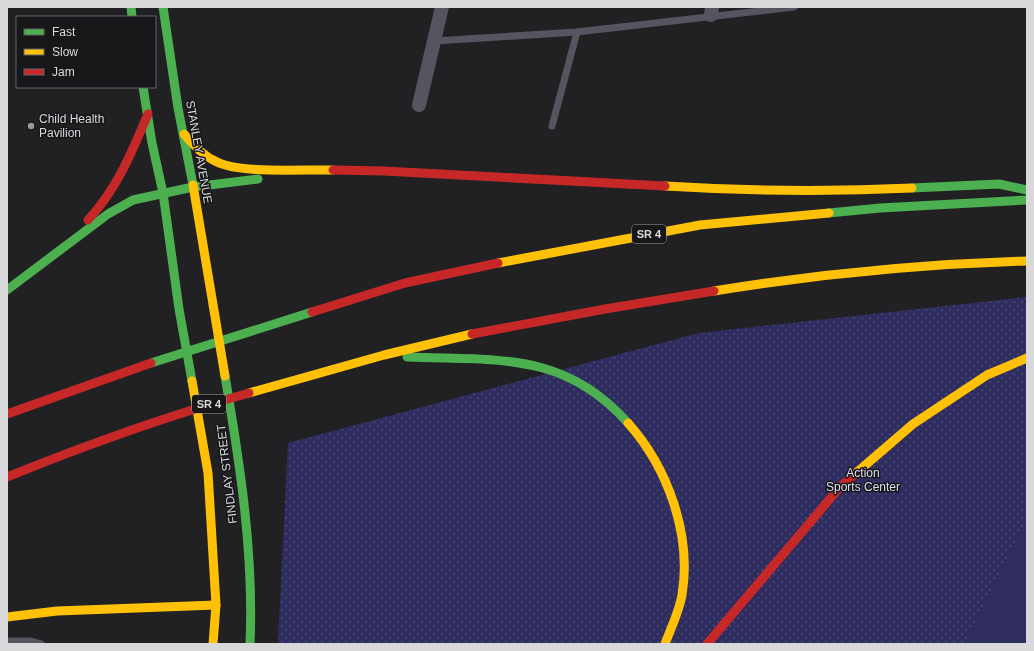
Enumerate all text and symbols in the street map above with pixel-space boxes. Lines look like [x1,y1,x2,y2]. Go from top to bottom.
legend [16,16,156,88]
text: Fast [52,25,76,39]
text: Slow [52,45,78,59]
text: Jam [52,65,75,79]
street label: STANLEY AVENUE [183,99,215,205]
place label: Child Health Pavilion [39,112,104,140]
marker: Child Health Pavilion [26,121,36,131]
road number: SR 4 [632,225,666,243]
road number: SR 4 [192,395,226,413]
street label: FINDLAY STREET [214,423,240,525]
park label: Action Sports Center [826,466,900,494]

